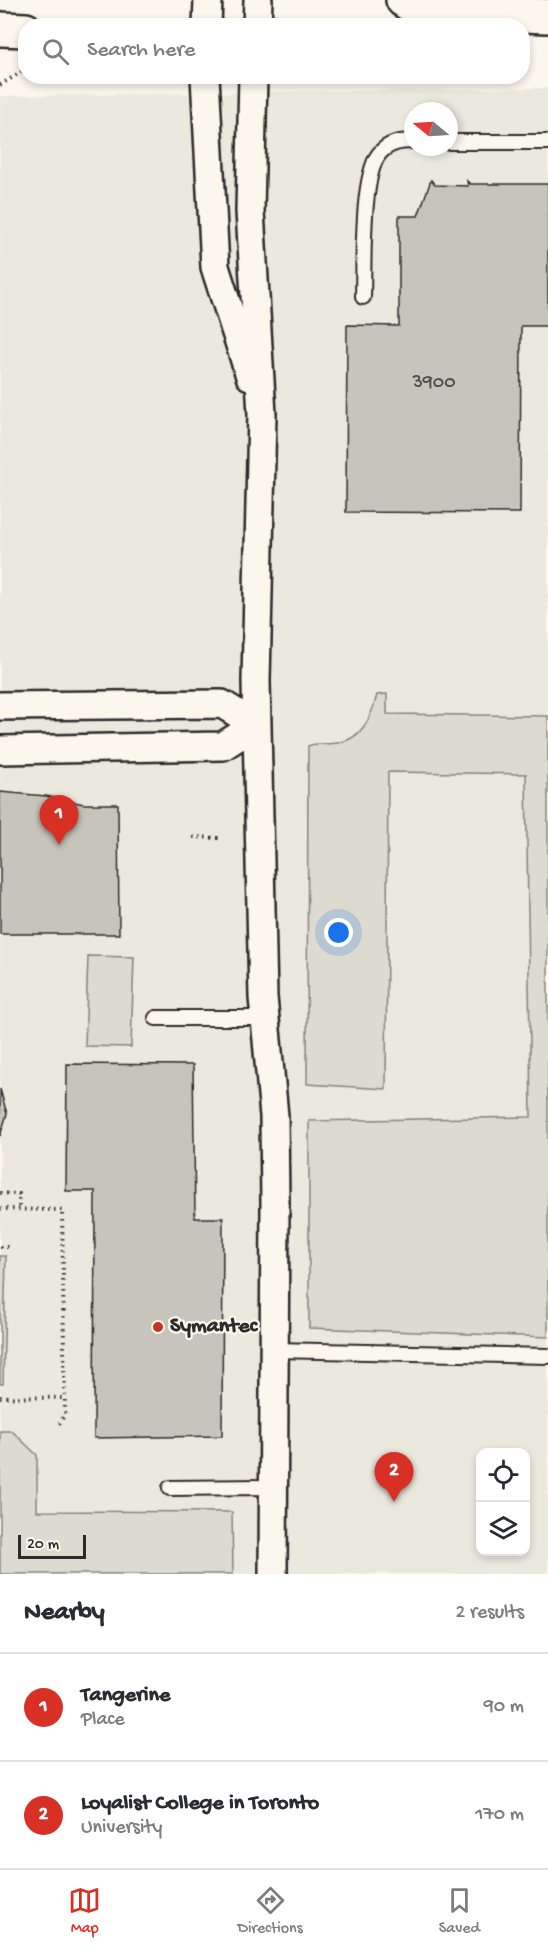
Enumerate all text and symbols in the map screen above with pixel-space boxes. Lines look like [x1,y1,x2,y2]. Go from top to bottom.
search box [18,18,530,84]
icon: search [39,35,72,68]
text: Search here [87,38,195,64]
north arrow [404,102,458,156]
house number: 3900 [411,372,456,395]
pin: 1 [40,796,78,845]
your location [324,918,353,947]
place label: Symantec [170,1314,259,1340]
marker: Symantec [151,1320,165,1334]
map controls [476,1448,530,1556]
button: locate [476,1448,530,1502]
pin: 2 [374,1452,414,1502]
button: layers [476,1502,530,1556]
scale bar [18,1532,86,1560]
text: 20 m [27,1536,59,1555]
text: Nearby [24,1598,105,1629]
text: 2 results [455,1602,524,1625]
text: Tangerine [81,1683,170,1709]
text: 1 [39,1696,48,1719]
text: 90 m [484,1696,524,1719]
text: Place [81,1709,125,1732]
text: Loyalist College in Toronto [81,1791,319,1817]
text: 2 [39,1804,48,1827]
text: 170 m [475,1804,524,1827]
text: University [81,1817,162,1840]
tab: Map [68,1884,101,1939]
tab: Directions [237,1884,303,1939]
tab: Saved [439,1884,480,1939]

